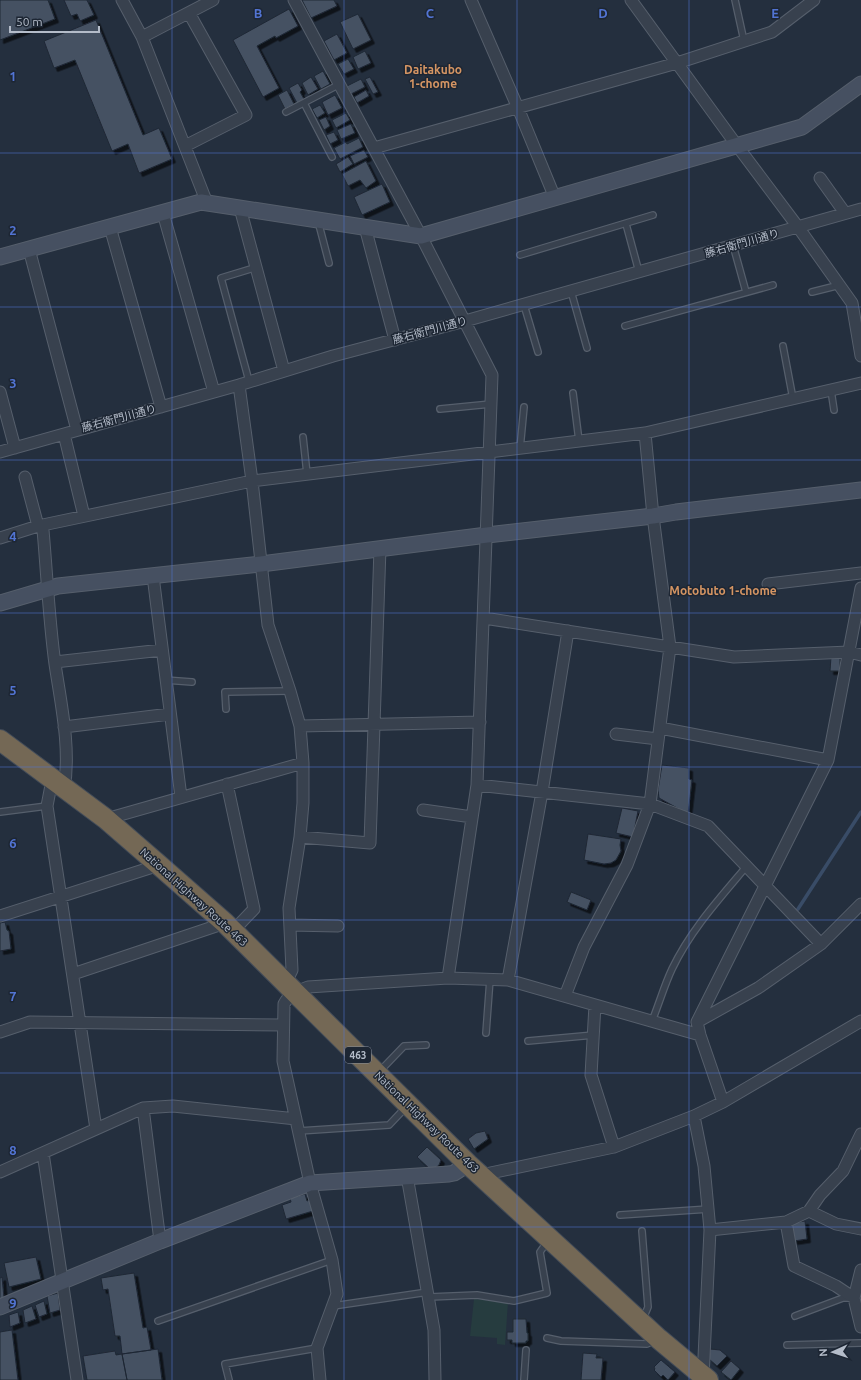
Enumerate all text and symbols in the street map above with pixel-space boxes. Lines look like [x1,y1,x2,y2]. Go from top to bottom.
text: B [254,6,263,20]
text: C [426,6,435,20]
text: D [598,6,608,20]
text: E [771,6,779,20]
scale bar [10,8,99,34]
text: 50 m [16,15,43,28]
district label: Daitakubo 1-chome [404,63,462,90]
text: 1 [9,69,17,83]
text: 2 [9,223,17,237]
street label: 藤右衛門川通り [703,227,781,259]
street label: 藤右衛門川通り [391,314,469,346]
text: 3 [9,376,17,390]
street label: 藤右衛門川通り [80,402,158,434]
text: 4 [9,529,17,543]
district label: Motobuto 1-chome [669,584,777,597]
text: 5 [9,683,17,697]
text: 6 [9,836,17,850]
street label: National Highway Route 463 [138,846,250,948]
text: 7 [9,989,17,1003]
road number: 463 [345,1047,371,1063]
street label: National Highway Route 463 [372,1069,482,1175]
text: 8 [9,1143,17,1157]
text: 9 [9,1296,17,1310]
north arrow [813,1332,853,1372]
text: N [817,1348,829,1357]

